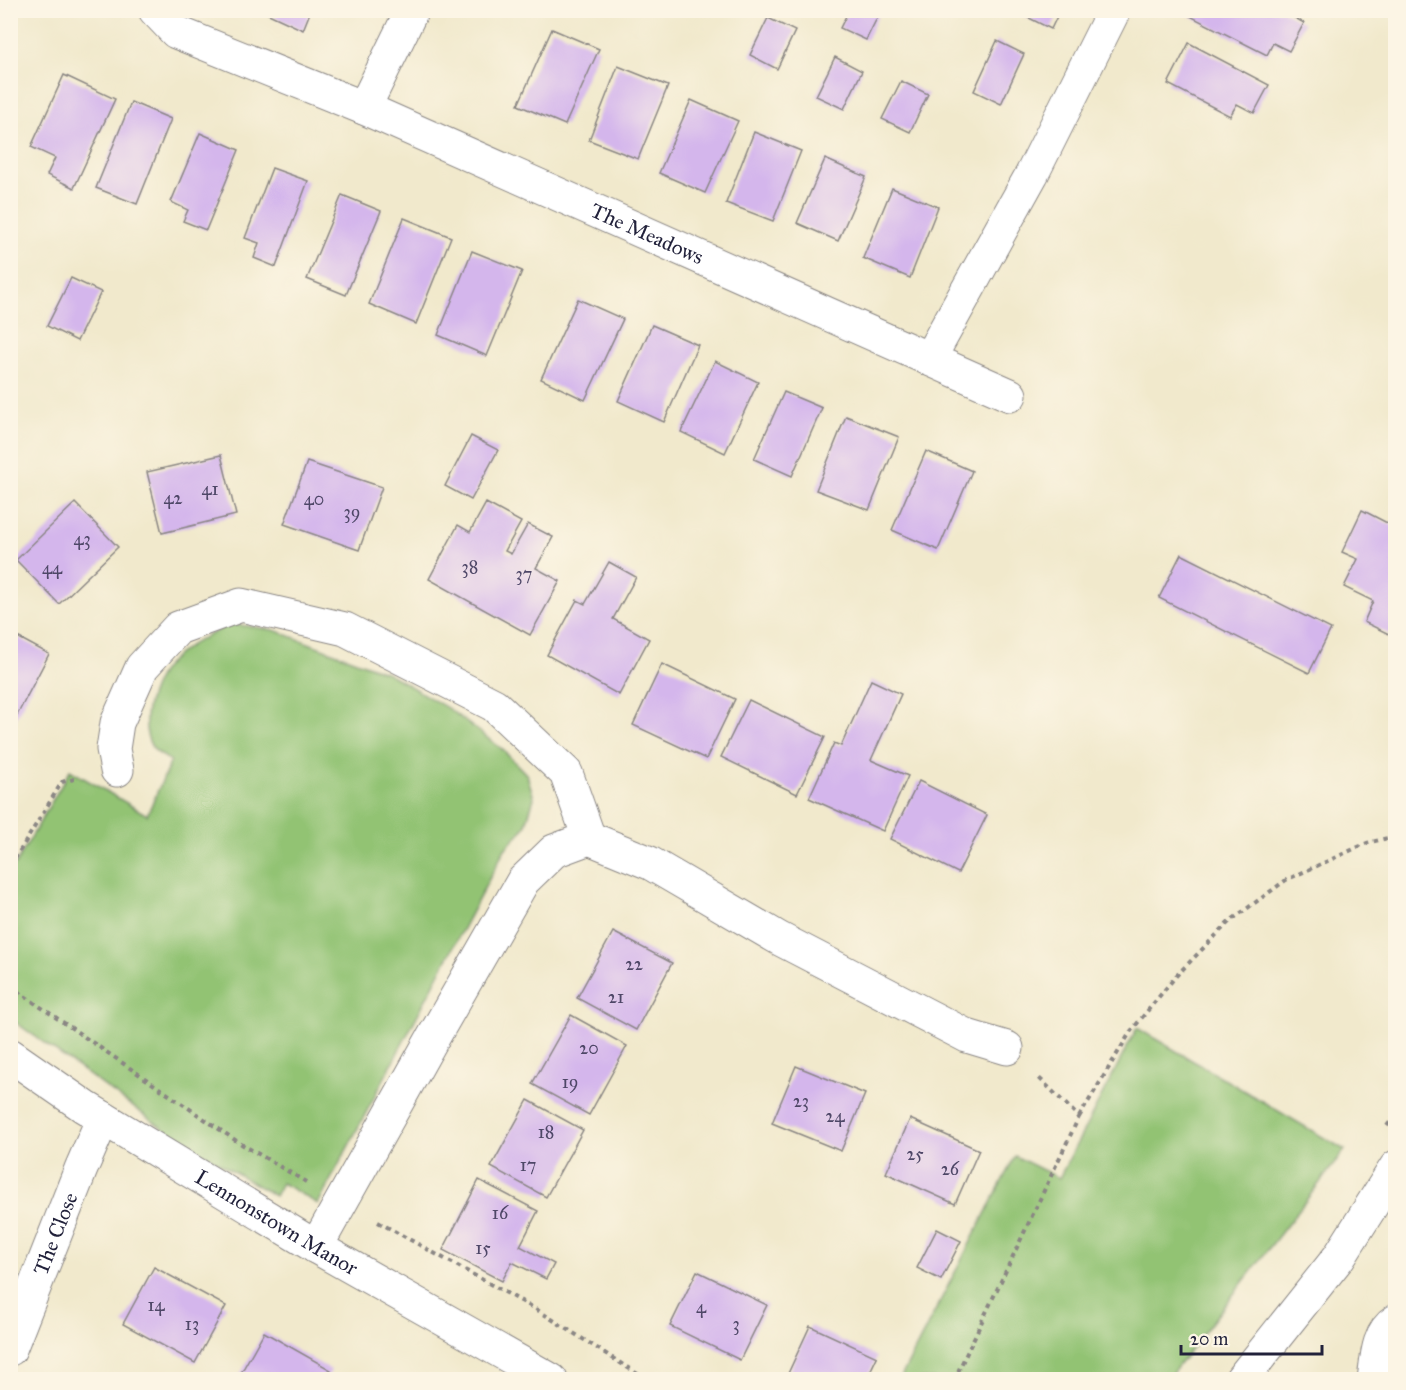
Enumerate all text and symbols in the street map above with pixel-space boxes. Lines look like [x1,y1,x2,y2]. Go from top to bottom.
street label: The Meadows [587,197,708,270]
house number: 41 [201,478,219,500]
house number: 42 [164,487,183,509]
house number: 40 [304,488,324,510]
house number: 39 [344,501,360,523]
house number: 43 [73,528,91,550]
house number: 38 [462,556,478,578]
house number: 44 [42,557,63,579]
house number: 37 [516,563,532,585]
house number: 22 [625,953,643,975]
house number: 21 [608,986,624,1008]
house number: 20 [579,1037,599,1059]
house number: 19 [562,1071,578,1093]
house number: 23 [793,1090,809,1112]
house number: 24 [826,1105,845,1127]
house number: 18 [538,1121,554,1143]
house number: 25 [906,1143,924,1165]
house number: 17 [520,1154,536,1176]
house number: 26 [941,1158,960,1180]
street label: Lennonstown Manor [190,1164,363,1281]
street label: The Close [28,1188,84,1279]
house number: 16 [492,1202,509,1224]
house number: 15 [475,1237,491,1259]
house number: 14 [147,1294,166,1316]
house number: 4 [696,1296,707,1318]
house number: 13 [185,1313,199,1335]
house number: 3 [732,1313,740,1335]
scale bar [1181,1318,1322,1356]
text: 20 m [1190,1328,1228,1350]

